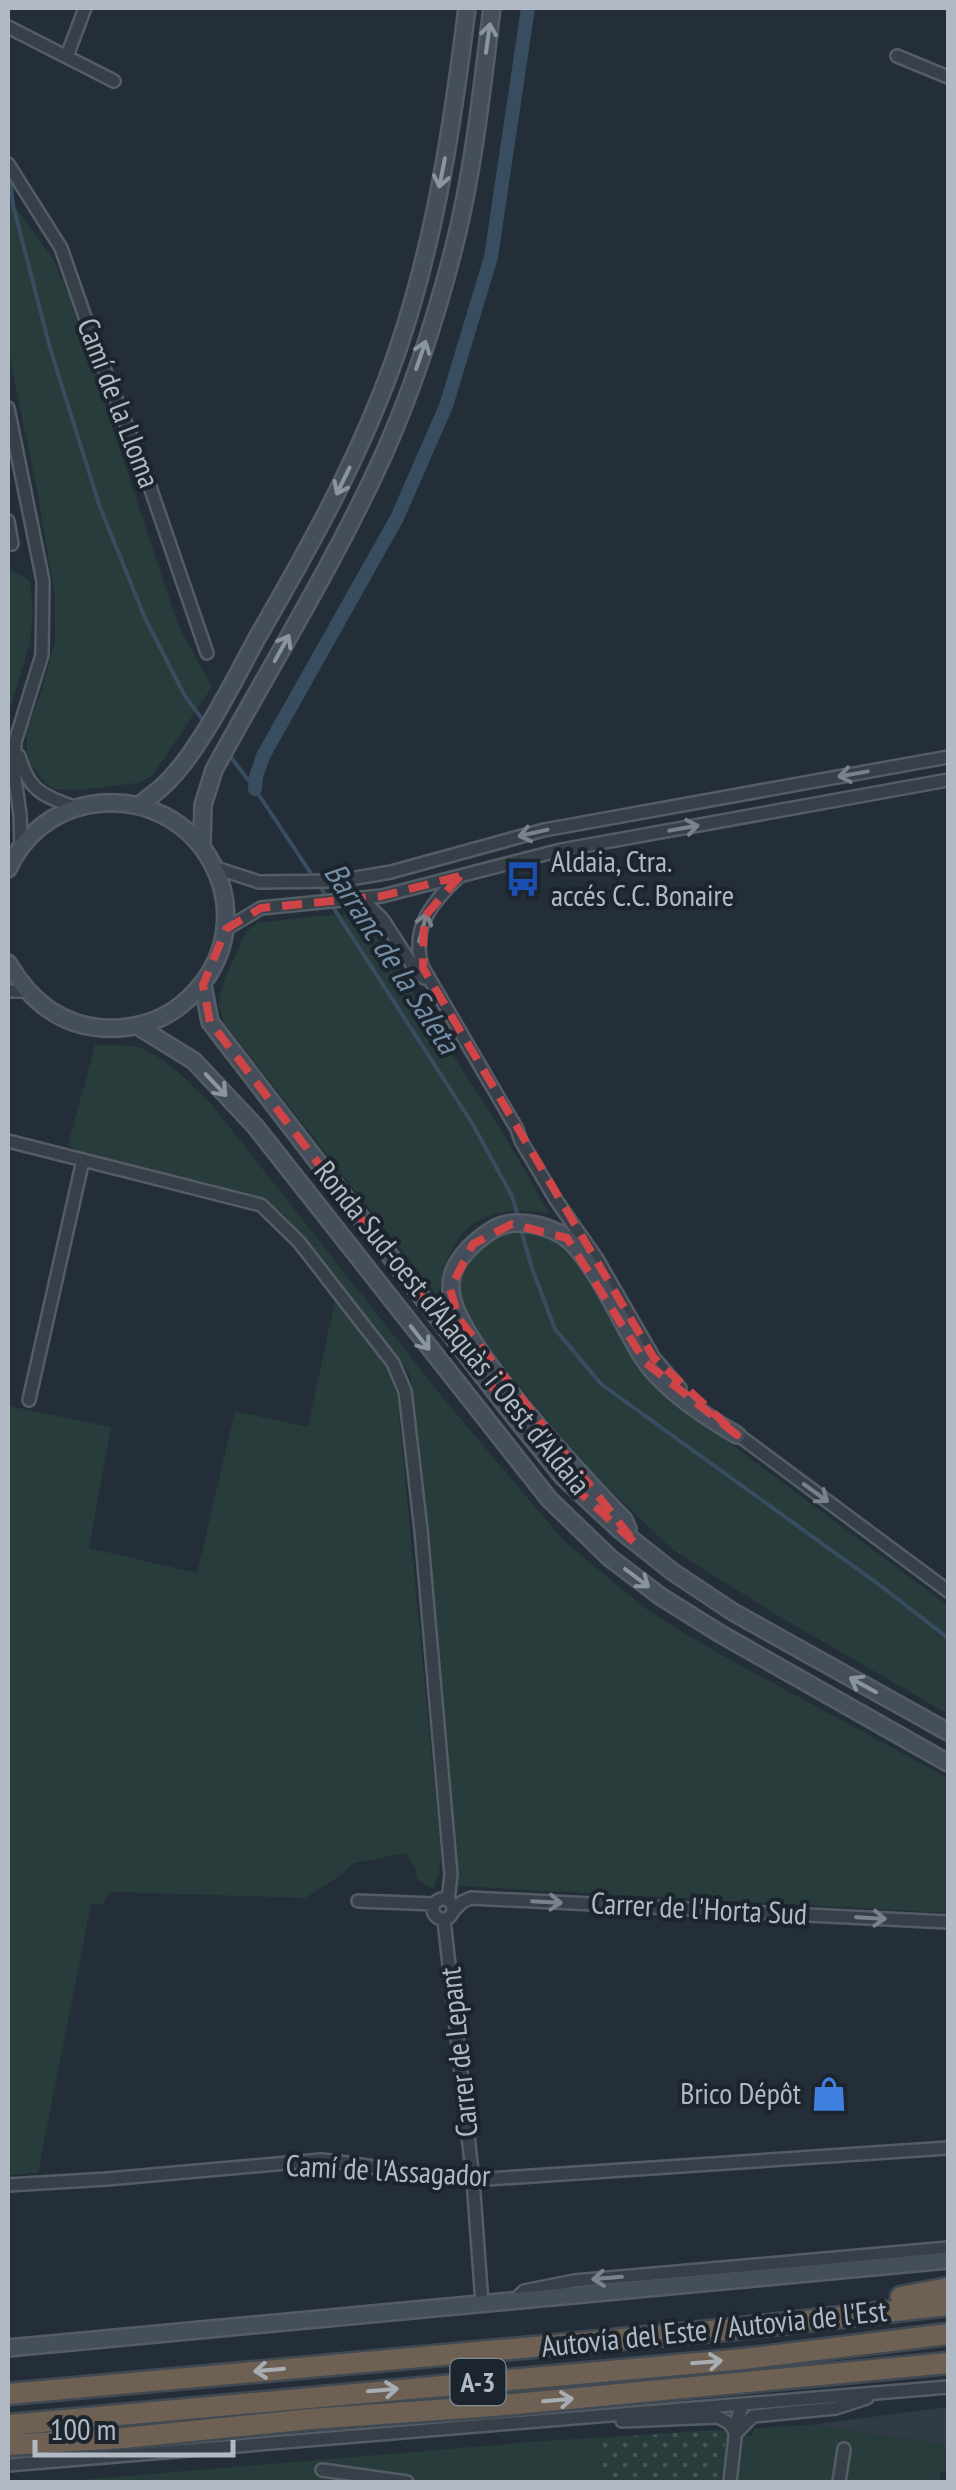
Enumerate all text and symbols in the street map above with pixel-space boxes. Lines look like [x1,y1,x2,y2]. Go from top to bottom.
one-way arrow [479,22,497,55]
one-way arrow [432,156,451,188]
street label: Camí de la Lloma [69,312,170,493]
one-way arrow [414,340,432,372]
one-way arrow [332,466,351,496]
one-way arrow [272,634,292,663]
one-way arrow [837,765,869,784]
one-way arrow [667,818,700,837]
one-way arrow [518,825,550,843]
place label: Aldaia, Ctra. accés C.C. Bonaire [551,841,734,914]
water label: Barranc de la Saleta [315,854,471,1063]
bus stop icon: Aldaia, Ctra. accés C.C. Bonaire [504,860,542,898]
one-way arrow [415,912,434,944]
one-way arrow [204,1072,227,1097]
street label: Ronda Sud-oest d'Alaquàs i Oest d'Aldaia [306,1152,600,1502]
one-way arrow [409,1324,431,1350]
one-way arrow [802,1482,829,1503]
one-way arrow [623,1568,650,1589]
one-way arrow [849,1674,879,1694]
street label: Carrer de l'Horta Sud [590,1882,808,1933]
one-way arrow [530,1893,562,1912]
one-way arrow [855,1909,887,1928]
street label: Carrer de Lepant [429,1965,486,2139]
place label: Brico Dépôt [680,2073,802,2112]
shop icon: Brico Dépôt [810,2075,848,2113]
street label: Camí de l'Assagador [285,2145,492,2194]
one-way arrow [592,2269,624,2288]
street label: Autovía del Este / Autovia de l'Est [539,2290,889,2365]
one-way arrow [691,2353,723,2372]
road number: A-3 [450,2359,506,2405]
one-way arrow [253,2361,286,2380]
one-way arrow [367,2381,399,2400]
one-way arrow [542,2390,574,2409]
scale bar [35,2395,232,2457]
text: 100 m [50,2409,116,2448]

